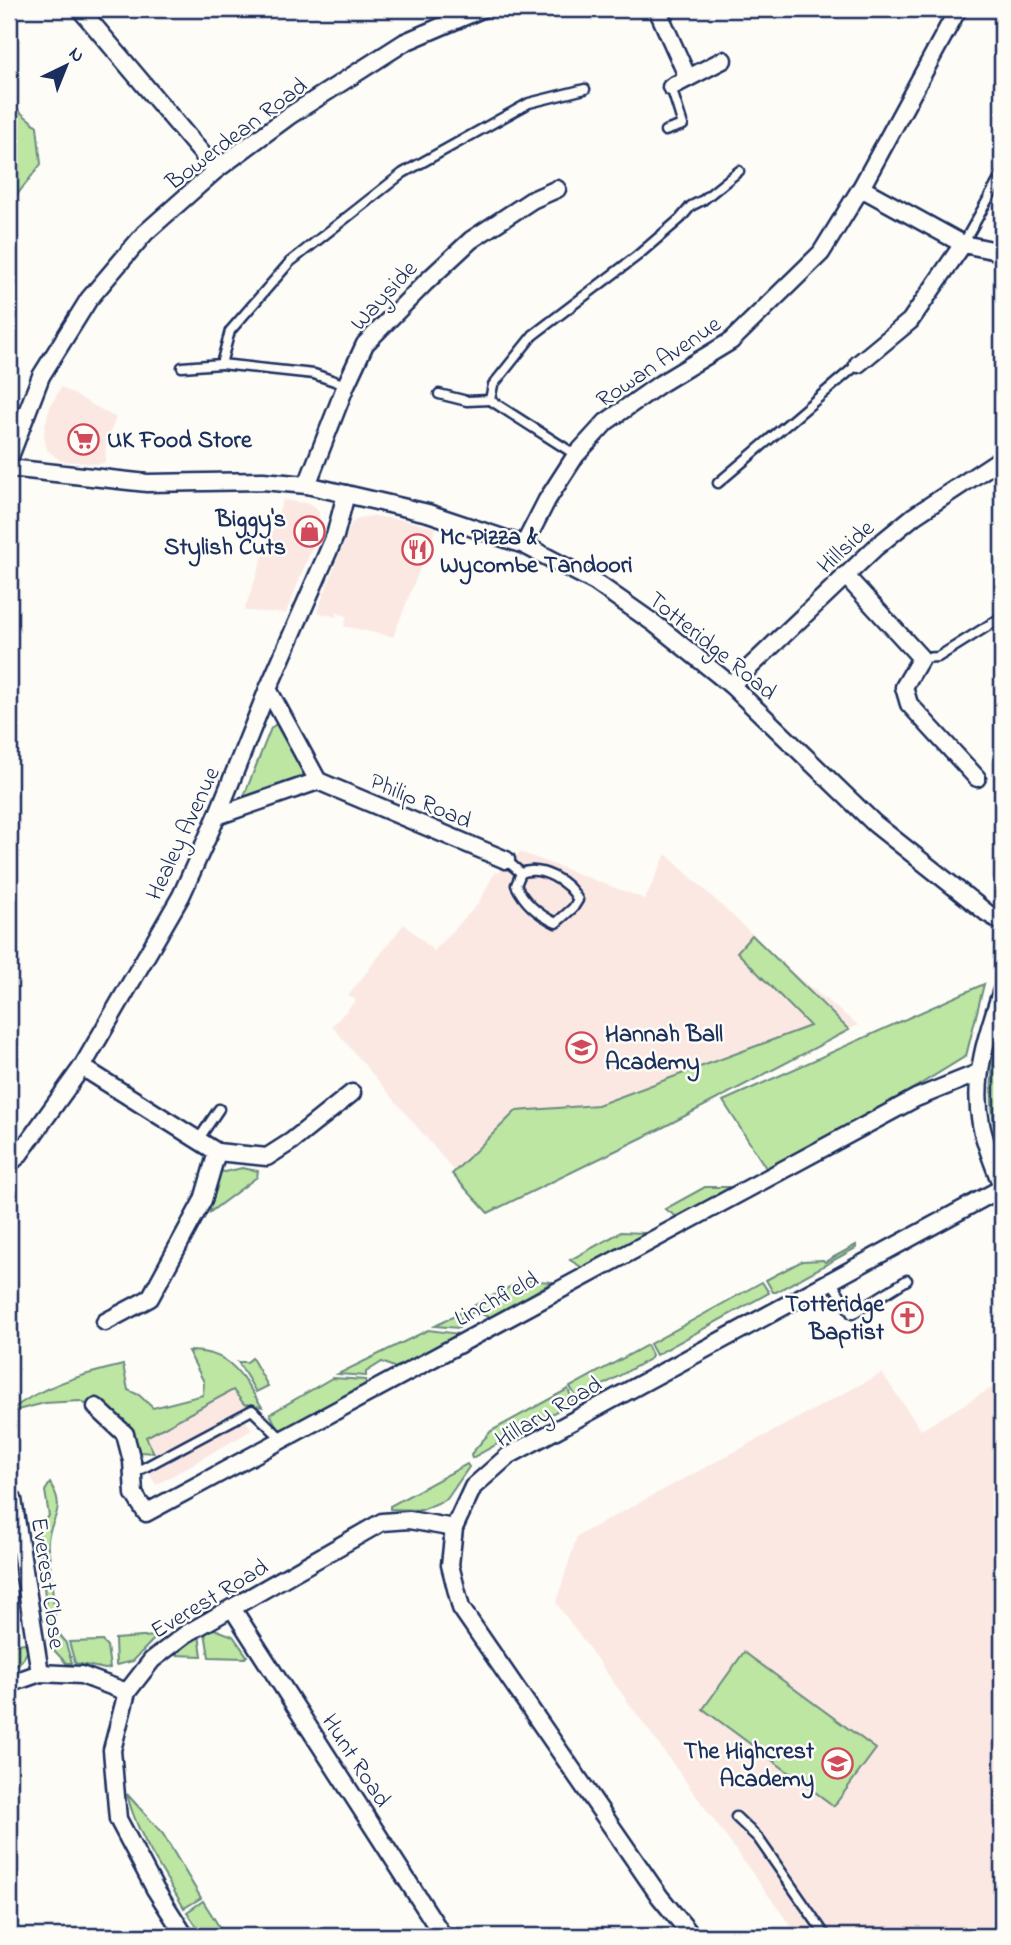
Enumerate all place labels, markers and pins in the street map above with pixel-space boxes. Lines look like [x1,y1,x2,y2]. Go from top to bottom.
supermarket icon: UK Food Store [67,422,101,456]
place label: UK Food Store [107,424,253,459]
place label: Biggy's Stylish Cuts [164,503,286,567]
shop icon: Biggy's Stylish Cuts [292,515,326,549]
place label: Mc Pizza & Wycombe Tandoori [440,521,633,585]
restaurant icon: Mc Pizza & Wycombe Tandoori [400,533,434,567]
place label: Hannah Ball Academy [605,1018,723,1082]
school or university icon: Hannah Ball Academy [565,1030,599,1064]
place label: Totteridge Baptist [785,1288,885,1351]
church icon: Totteridge Baptist [890,1300,924,1334]
place label: The Highcrest Academy [683,1735,815,1799]
school or university icon: The Highcrest Academy [820,1747,854,1781]

